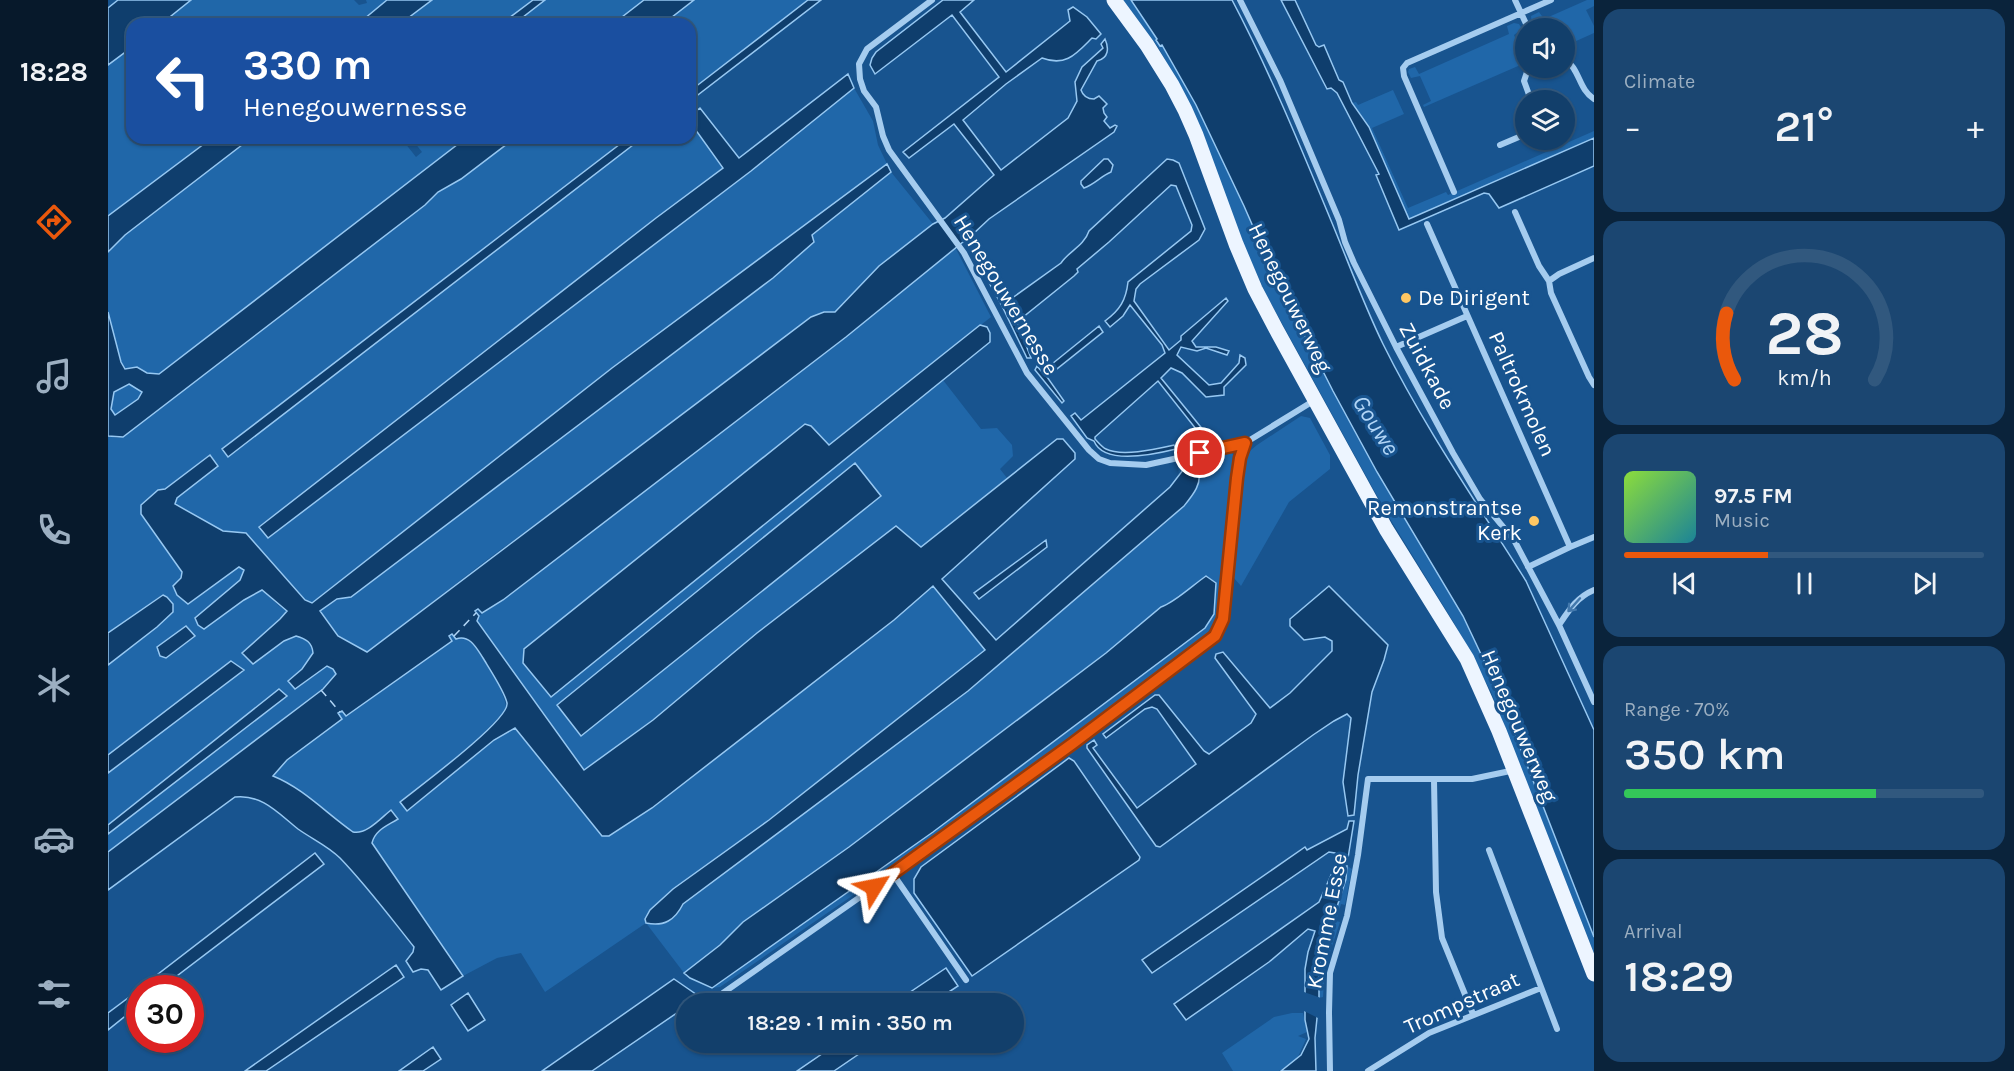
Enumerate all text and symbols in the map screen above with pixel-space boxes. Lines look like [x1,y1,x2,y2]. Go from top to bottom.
map controls [1515,18,1575,150]
button: sound [1515,18,1575,78]
text: 330 m [243,40,372,90]
icon: left [144,42,222,120]
text: 18:28 [20,56,88,88]
text: Climate [1624,70,1695,93]
button: layers [1515,90,1575,150]
text: Henegouwernesse [243,91,467,123]
text: 21° [1774,100,1834,152]
text: − [1624,108,1641,146]
text: + [1967,108,1984,146]
icon: directions [33,201,75,243]
street label: Henegouwernesse [948,210,1064,380]
street label: Henegouwerweg [1243,219,1338,378]
place label: De Dirigent [1418,285,1530,311]
marker: De Dirigent [1399,291,1413,305]
text: 28 [1765,297,1843,370]
street label: Zuidkade [1393,318,1461,414]
street label: Paltrokmolen [1483,327,1561,461]
icon: music [33,355,75,397]
text: km/h [1777,366,1831,391]
water label: Gouwe [1347,390,1405,460]
pin [1174,427,1225,478]
icon: arrive [1183,436,1216,469]
text: 97.5 FM [1714,483,1793,509]
place label: Remonstrantse Kerk [1367,495,1522,546]
icon: phone [33,509,75,551]
text: Music [1714,509,1770,532]
marker: Remonstrantse Kerk [1527,514,1541,528]
icon: previous [1668,567,1701,600]
icon: pause [1788,567,1821,600]
icon: next [1908,567,1941,600]
one-way arrow [1567,597,1581,612]
street label: Henegouwerweg [1475,646,1563,807]
icon: climate [33,664,75,706]
text: Range · 70% [1624,698,1730,721]
text: 350 km [1624,728,1786,780]
icon: car [33,818,75,860]
street label: Kromme Esse [1301,851,1353,991]
position arrow [842,855,906,919]
text: Arrival [1624,920,1683,943]
text: 18:29 [1624,950,1734,1002]
street label: Trompstraat [1400,966,1524,1040]
icon: filters [33,973,75,1015]
speed limit sign: 30 [126,975,204,1053]
text: 18:29 · 1 min · 350 m [747,1010,953,1036]

